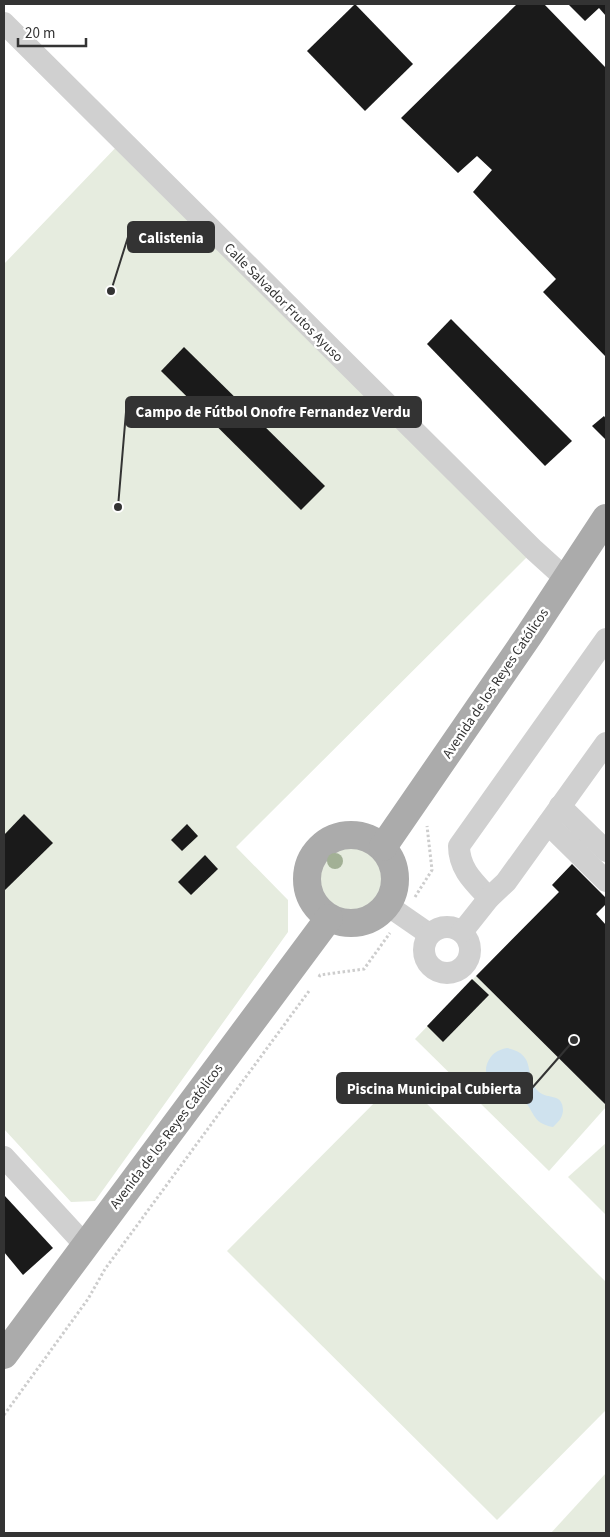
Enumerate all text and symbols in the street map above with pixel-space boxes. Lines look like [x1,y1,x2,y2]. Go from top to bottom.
scale bar [18,15,85,47]
text: 20 m [25,23,55,44]
callout: Calistenia [128,222,214,252]
text: Calistenia [138,228,204,249]
street label: Calle Salvador Frutos Ayuso [219,239,347,367]
callout: Campo de Fútbol Onofre Fernandez Verdu [126,397,421,427]
text: Campo de Fútbol Onofre Fernandez Verdu [136,402,410,423]
street label: Avenida de los Reyes Católicos [438,604,554,763]
street label: Avenida de los Reyes Católicos [105,1060,228,1213]
callout: Piscina Municipal Cubierta [337,1073,532,1103]
text: Piscina Municipal Cubierta [347,1079,521,1100]

